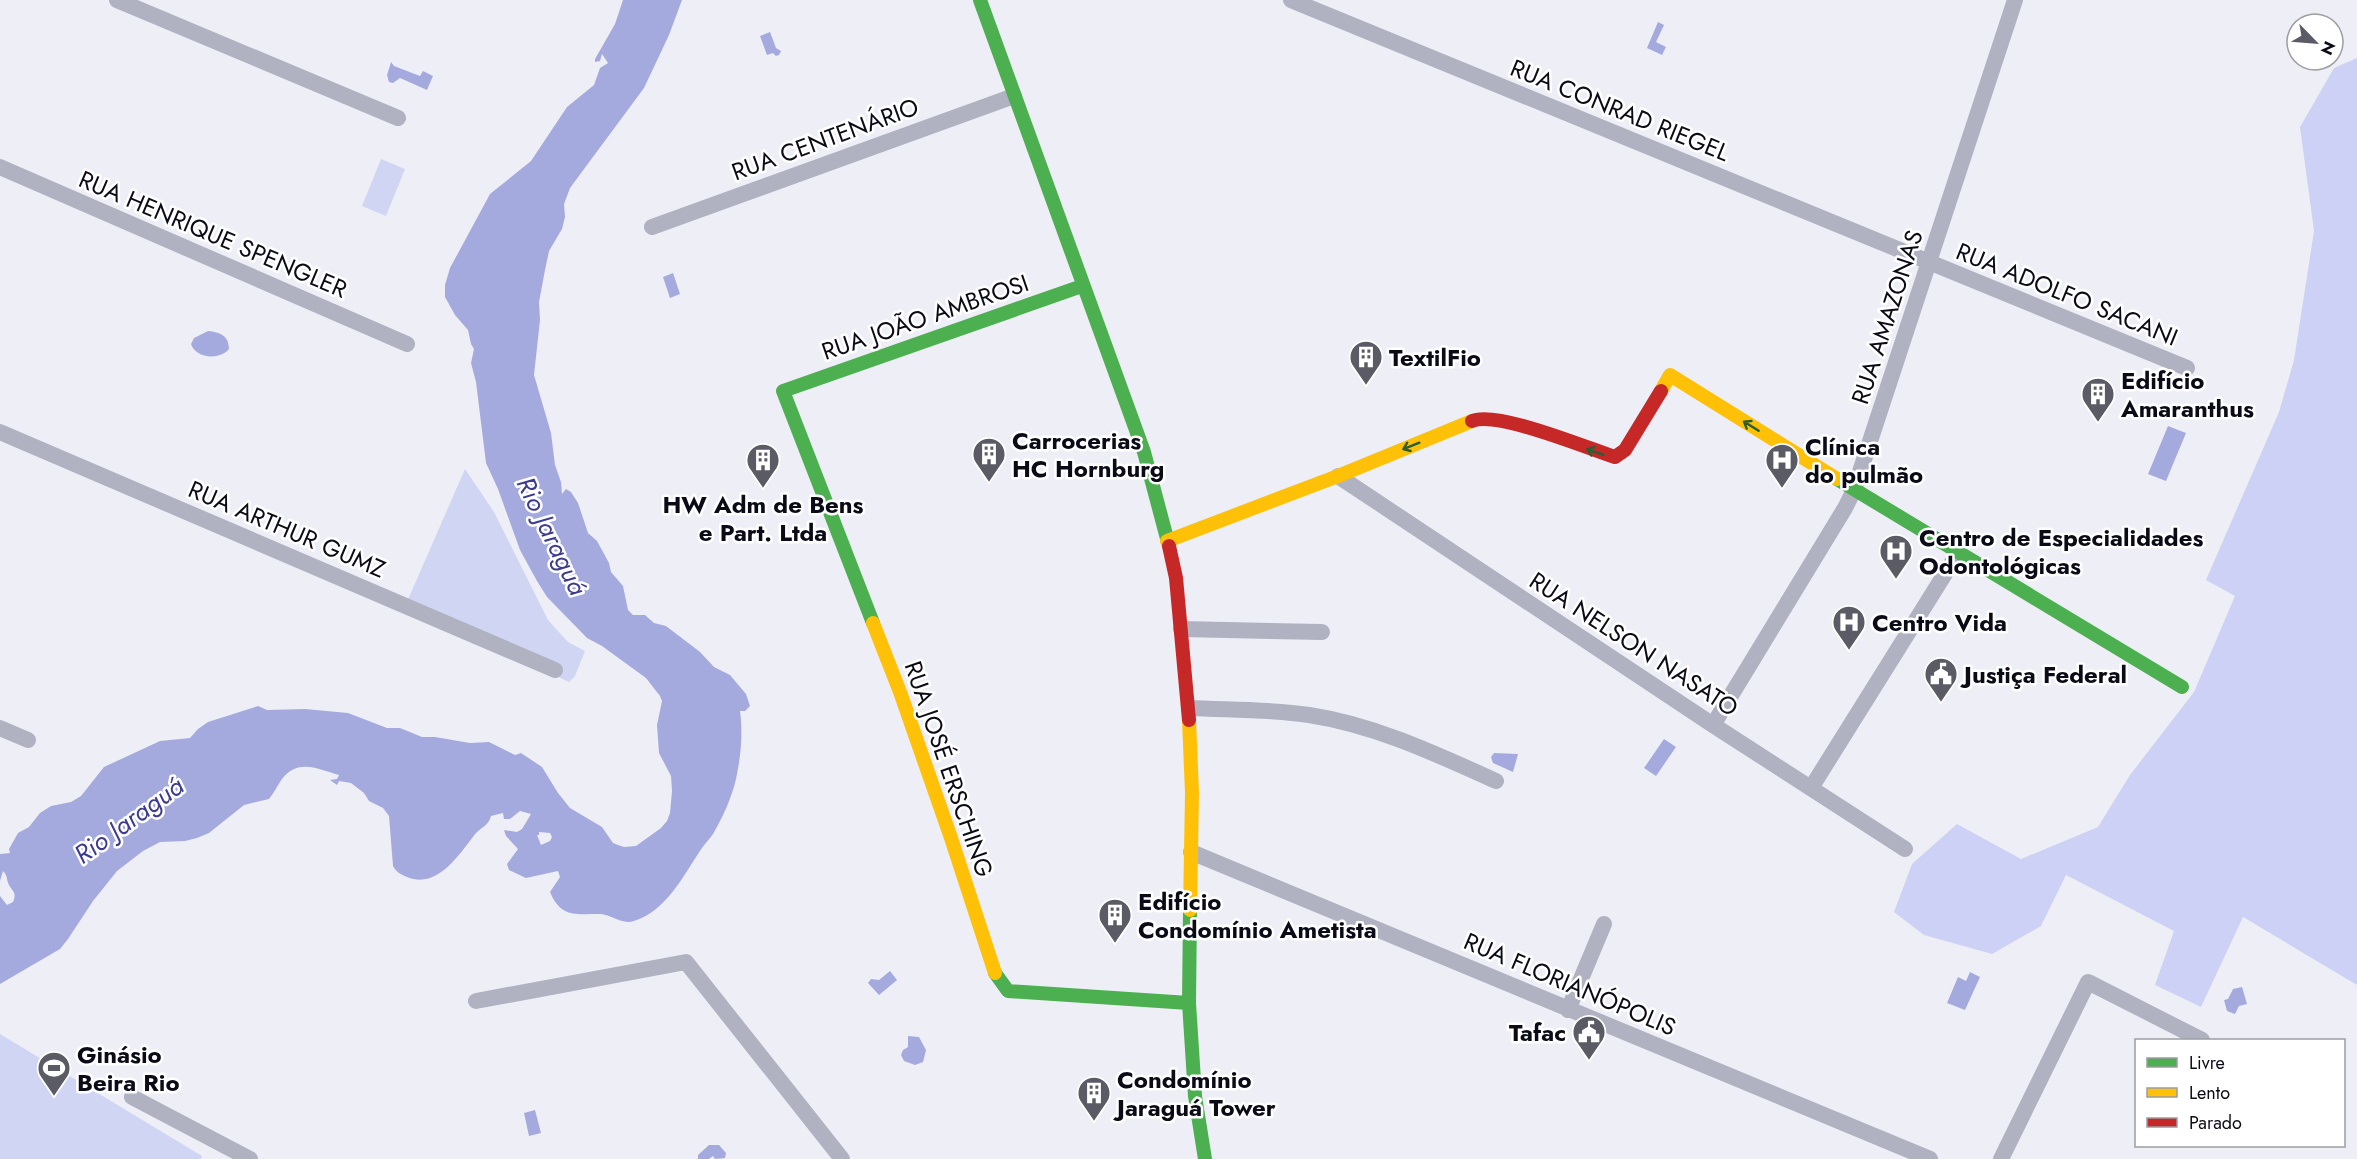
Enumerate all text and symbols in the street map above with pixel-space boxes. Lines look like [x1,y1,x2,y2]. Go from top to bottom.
north arrow [2285,12,2345,72]
text: N [2315,38,2341,59]
street label: RUA CONRAD RIEGEL [1505,50,1735,170]
street label: RUA CENTENÁRIO [727,89,923,189]
street label: RUA HENRIQUE SPENGLER [73,162,353,307]
street label: RUA AMAZONAS [1842,225,1932,409]
street label: RUA ADOLFO SACANI [1951,234,2183,354]
street label: RUA JOÃO AMBROSI [817,265,1033,369]
building icon: TextilFio [1348,339,1384,386]
place label: TextilFio [1389,340,1481,375]
place label: Edifício Amaranthus [2120,363,2254,426]
building icon: Edifício Amaranthus [2080,376,2116,423]
one-way arrow [1743,419,1760,431]
place label: Carrocerias HC Hornburg [1012,423,1164,486]
place label: Clínica do pulmão [1805,429,1923,492]
building icon: Carrocerias HC Hornburg [971,436,1007,483]
one-way arrow [1402,441,1421,452]
building icon: HW Adm de Bens e Part. Ltda [745,442,781,489]
hospital icon: Clínica do pulmão [1764,442,1800,489]
one-way arrow [1587,445,1605,456]
water label: Rio Jaraguá [507,470,597,602]
street label: RUA ARTHUR GUMZ [183,472,391,586]
place label: HW Adm de Bens e Part. Ltda [662,487,864,550]
place label: Centro de Especialidades Odontológicas [1919,520,2203,583]
hospital icon: Centro de Especialidades Odontológicas [1878,533,1914,580]
street label: RUA NELSON NASATO [1523,563,1745,725]
hospital icon: Centro Vida [1831,604,1867,651]
place label: Centro Vida [1872,605,2007,640]
street label: RUA JOSÉ ERSCHING [896,656,1002,882]
public building icon: Justiça Federal [1923,656,1959,703]
place label: Justiça Federal [1960,657,2127,692]
water label: Rio Jaraguá [66,767,192,873]
place label: Edifício Condomínio Ametista [1138,884,1377,947]
building icon: Edifício Condomínio Ametista [1097,897,1133,944]
street label: RUA FLORIANÓPOLIS [1459,924,1681,1044]
public building icon: Tafac [1571,1014,1607,1061]
place label: Tafac [1509,1015,1566,1050]
place label: Ginásio Beira Rio [77,1037,180,1100]
legend [2135,1039,2345,1147]
sports icon: Ginásio Beira Rio [36,1050,72,1097]
text: Livre [2189,1050,2225,1076]
place label: Condomínio Jaraguá Tower [1113,1062,1276,1125]
building icon: Condomínio Jaraguá Tower [1076,1075,1112,1122]
text: Lento [2189,1080,2230,1106]
text: Parado [2189,1110,2242,1136]

